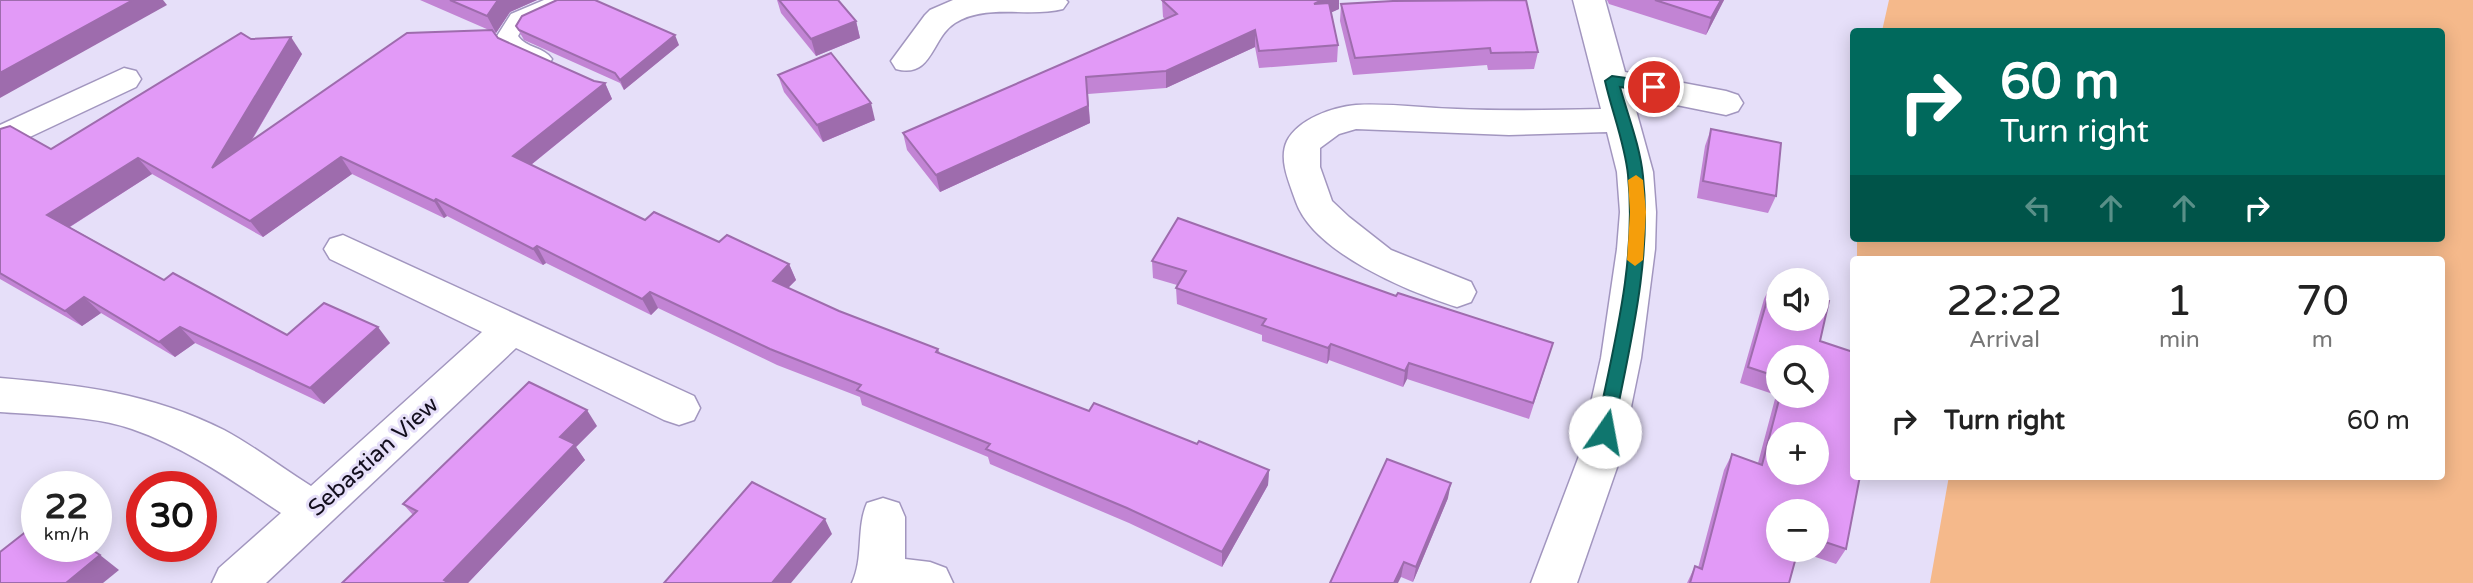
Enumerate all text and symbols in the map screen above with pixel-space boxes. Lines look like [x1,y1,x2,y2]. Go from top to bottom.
text: 60 m [2000,53,2119,112]
icon: right [1885,56,1976,147]
pin [1624,57,1684,117]
icon: arrive [1635,68,1673,106]
text: Turn right [2000,113,2149,151]
icon: left [2019,189,2057,227]
icon: ahead [2092,189,2130,227]
icon: ahead [2165,189,2203,227]
icon: right [2238,189,2276,227]
map controls [1766,268,1829,562]
button: sound [1766,268,1829,331]
text: 22:22 [1946,276,2063,327]
text: 1 [2166,276,2193,327]
text: 70 [2296,276,2349,327]
text: Arrival [1969,326,2040,354]
text: min [2159,326,2200,354]
text: m [2312,326,2333,354]
button: search [1766,345,1829,408]
street label: Sebastian View [303,391,445,523]
position arrow [1568,395,1642,469]
icon: right [1885,402,1923,440]
text: Turn right [1944,405,2065,436]
text: 60 m [2347,405,2410,436]
button: + [1766,422,1829,485]
speed limit sign: 30 [126,471,217,562]
text: 22 [45,486,88,528]
button: − [1766,499,1829,562]
text: km/h [44,523,89,545]

